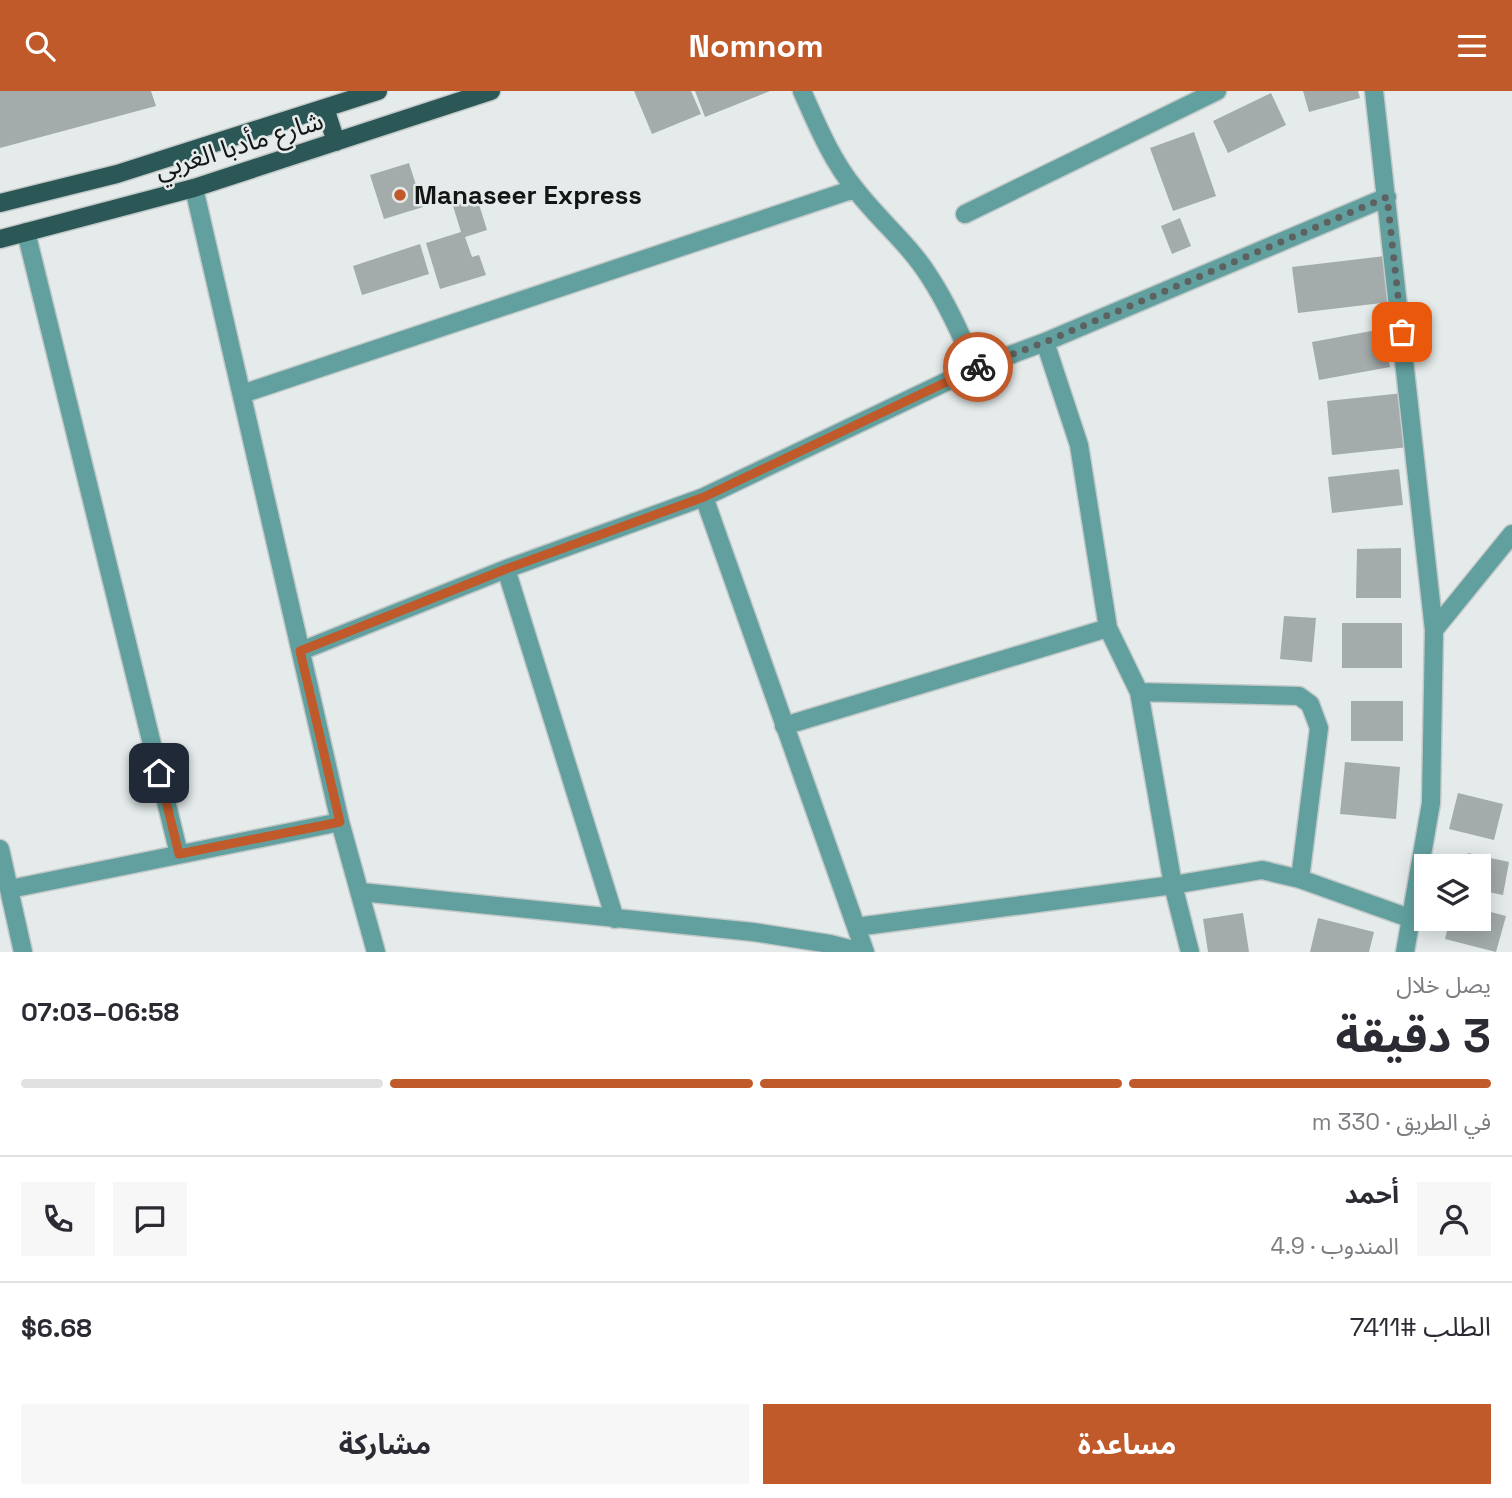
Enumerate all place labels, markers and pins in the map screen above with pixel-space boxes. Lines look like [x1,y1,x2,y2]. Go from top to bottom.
place label: Manaseer Express [414,178,642,212]
marker: Manaseer Express [392,187,408,203]
pin [1372,302,1432,362]
pin [129,743,189,803]

